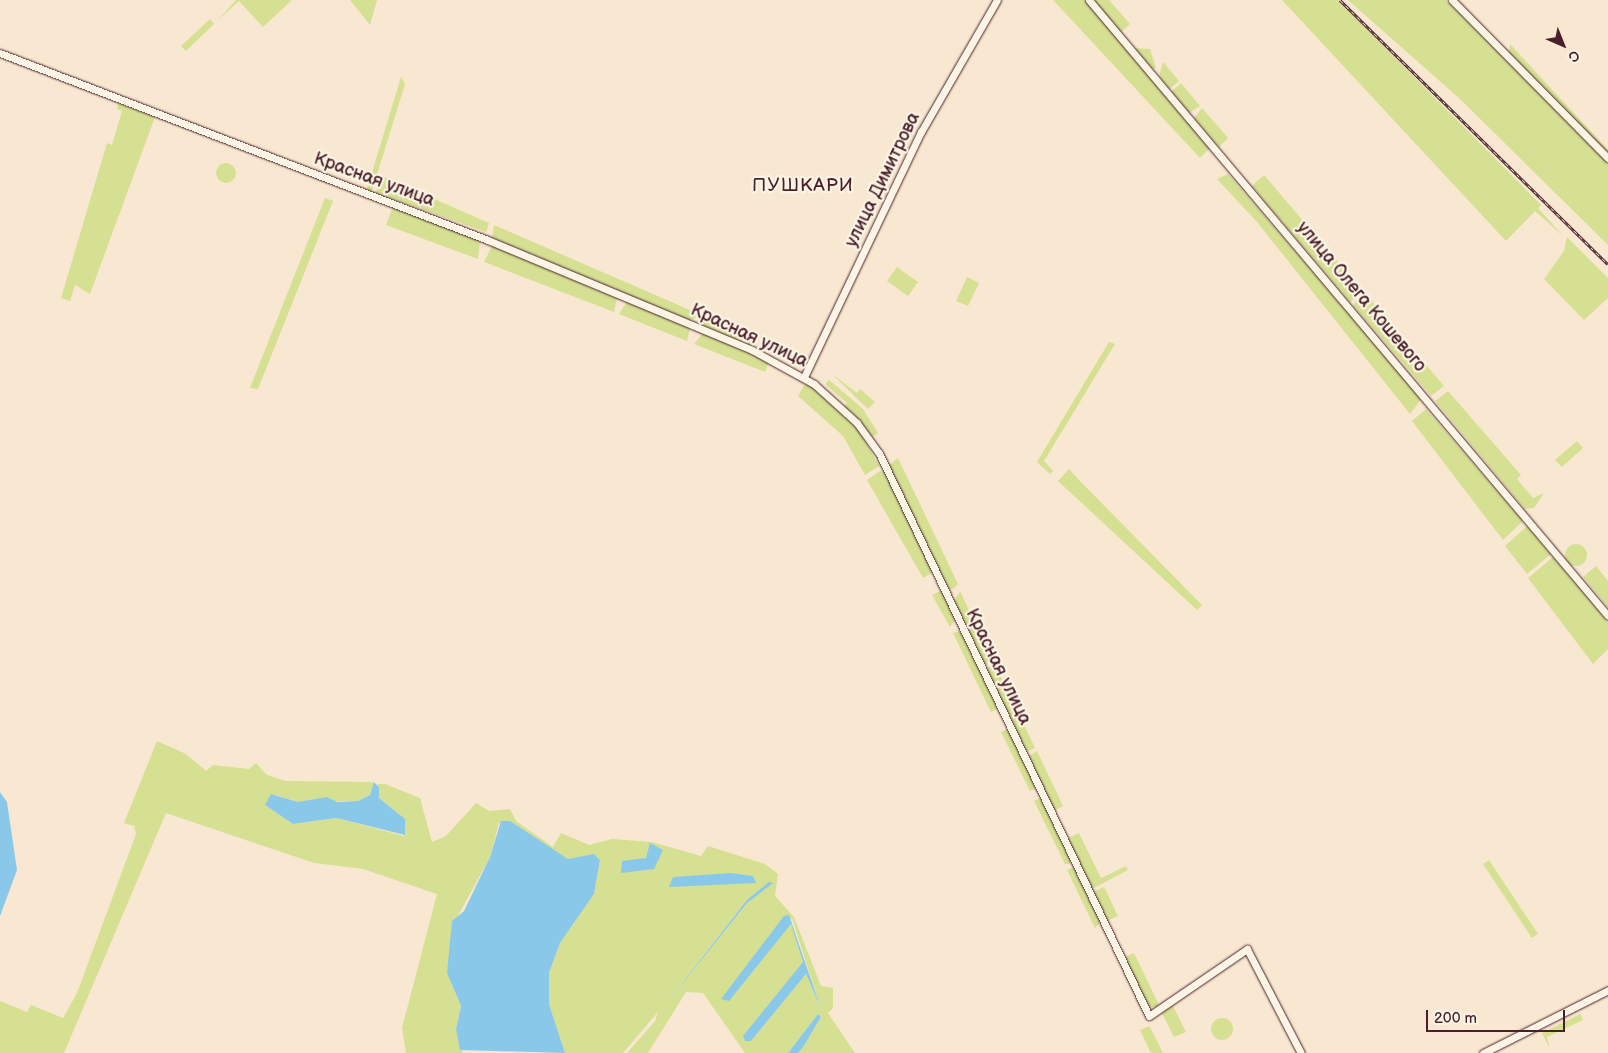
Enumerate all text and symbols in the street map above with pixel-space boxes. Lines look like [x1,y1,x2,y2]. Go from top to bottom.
north arrow [1538,20,1588,70]
text: С [1564,47,1583,66]
street label: улица Димитрова [841,109,925,251]
street label: Красная улица [311,148,437,212]
district label: ПУШКАРИ [751,175,855,197]
street label: улица Олега Кошевого [1292,217,1430,377]
street label: Красная улица [687,299,811,373]
street label: Красная улица [961,605,1035,729]
scale bar [1428,1000,1567,1032]
text: 200 m [1434,1009,1477,1028]

